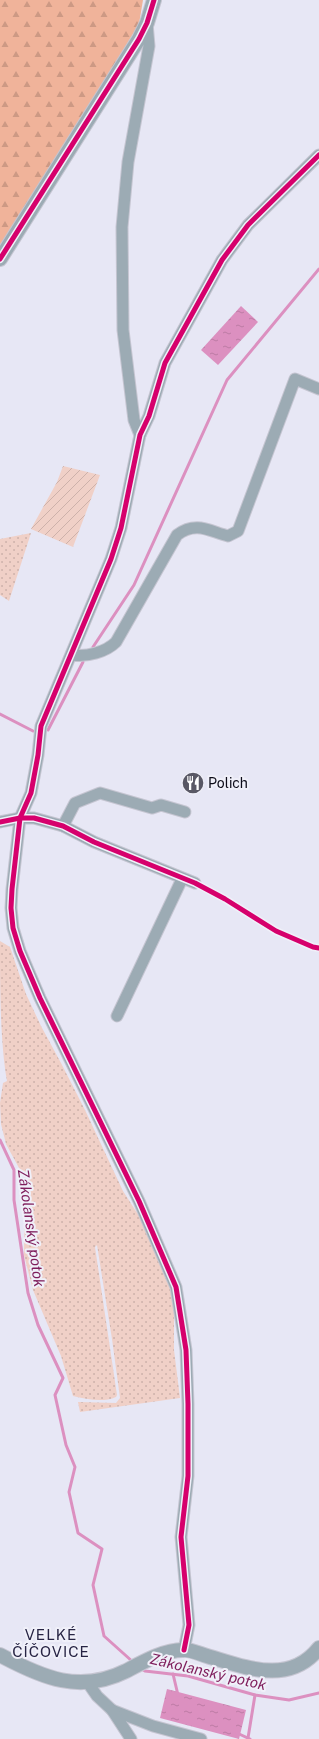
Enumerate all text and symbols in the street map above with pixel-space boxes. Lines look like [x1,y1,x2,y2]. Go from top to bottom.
restaurant icon: Polich [180,770,206,796]
place label: Polich [208,775,248,791]
water label: Zákolanský potok [15,1168,48,1289]
district label: VELKÉ ČÍČOVICE [12,1626,90,1660]
water label: Zákolanský potok [148,1650,269,1693]

